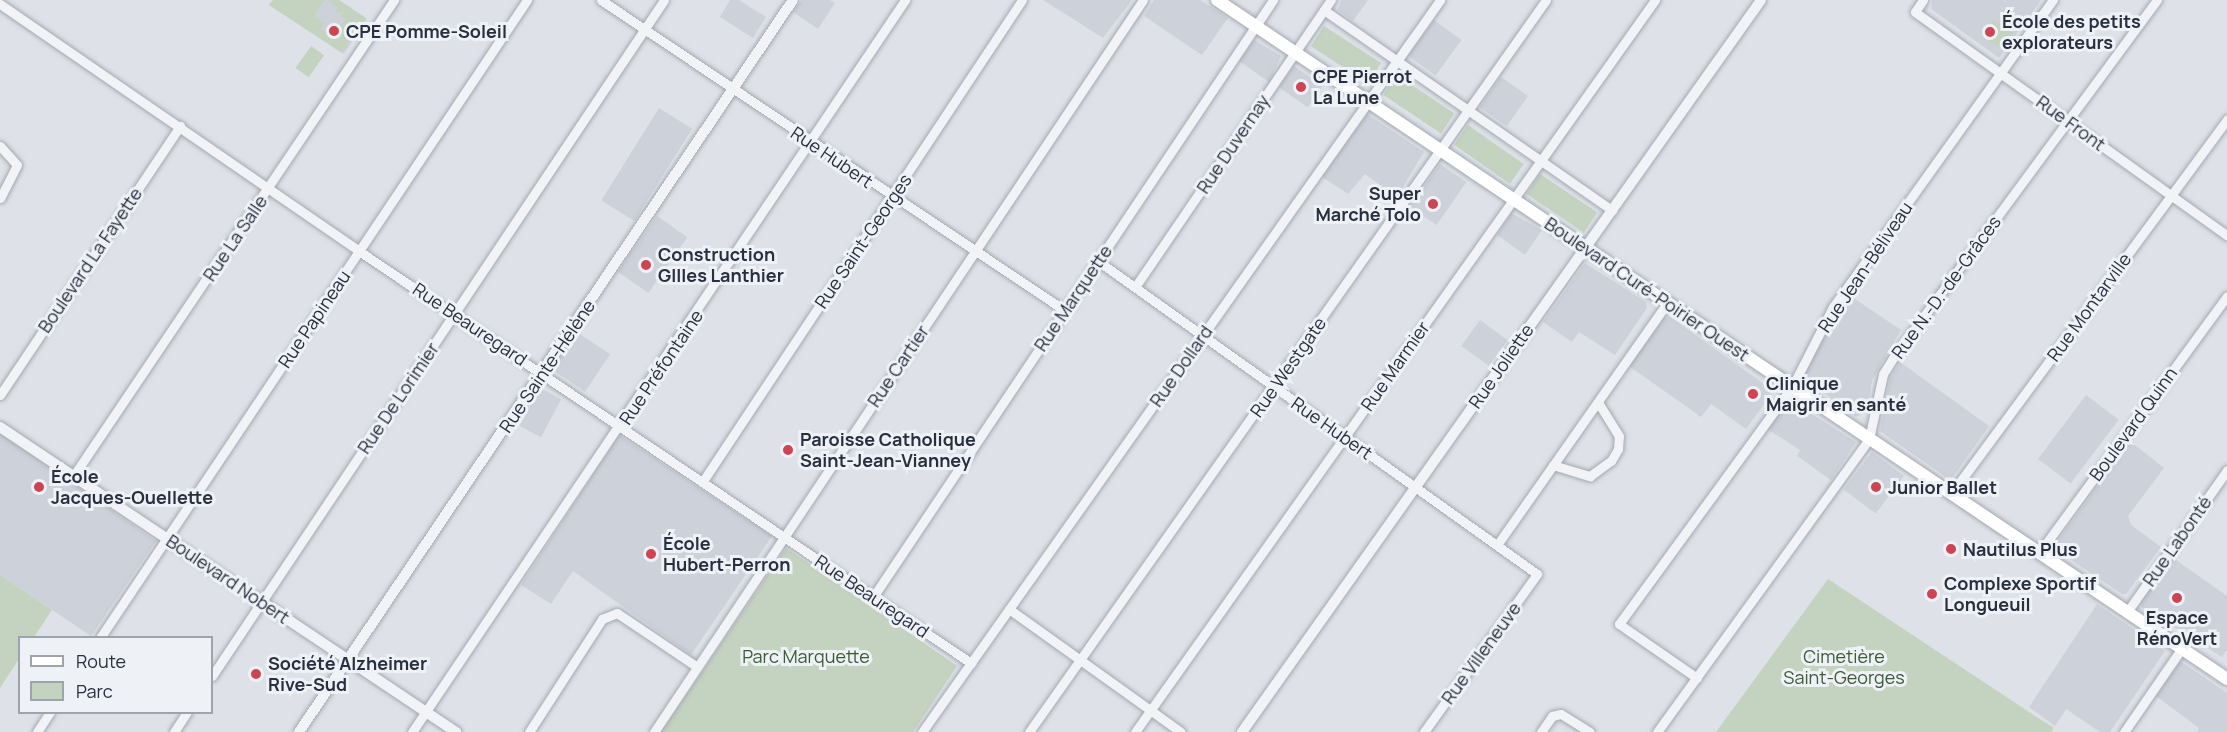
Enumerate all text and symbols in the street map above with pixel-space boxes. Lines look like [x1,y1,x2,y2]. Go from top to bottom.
place label: École des petits explorateurs [2002,11,2141,54]
place label: CPE Pomme-Soleil [346,20,507,42]
marker: CPE Pomme-Soleil [327,24,341,38]
marker: École des petits explorateurs [1983,25,1997,39]
place label: CPE Pierrot La Lune [1313,66,1412,109]
marker: CPE Pierrot La Lune [1294,80,1308,94]
street label: Rue Duvernay [1192,91,1274,197]
street label: Rue Front [2032,91,2110,155]
street label: Rue Hubert [787,122,877,192]
street label: Rue Saint-Georges [810,170,916,312]
street label: Boulevard La Fayette [33,183,147,337]
place label: Super Marché Tolo [1315,183,1421,226]
street label: Rue La Salle [198,191,272,285]
marker: Super Marché Tolo [1426,197,1440,211]
street label: Rue Jean-Béliveau [1813,198,1917,336]
street label: Rue N.-D.-de-Grâces [1887,211,2005,363]
street label: Boulevard Curé-Poirier Ouest [1541,212,1753,366]
street label: Rue Marquette [1030,241,1116,355]
place label: Construction GIlles Lanthier [658,244,784,286]
street label: Rue Montarville [2042,249,2136,365]
marker: Construction GIlles Lanthier [639,258,653,272]
street label: Rue Papineau [273,266,355,372]
street label: Rue Beauregard [409,278,531,370]
street label: Rue Sainte-Hélène [495,295,599,437]
street label: Rue Préfontaine [615,305,707,429]
street label: Rue Westgate [1246,313,1330,421]
street label: Rue Marmier [1356,317,1434,415]
street label: Rue Joliette [1464,320,1538,412]
street label: Rue Cartier [863,321,933,411]
street label: Rue Dollard [1145,321,1217,411]
street label: Rue De Lorimier [353,338,443,458]
street label: Boulevard Quinn [2085,363,2181,485]
place label: Clinique Maigrir en santé [1766,373,1906,416]
marker: Clinique Maigrir en santé [1744,385,1762,403]
street label: Rue Hubert [1287,392,1377,464]
place label: Paroisse Catholique Saint-Jean-Vianney [800,429,976,472]
marker: Paroisse Catholique Saint-Jean-Vianney [781,443,795,457]
place label: École Jacques-Ouellette [51,466,213,508]
place label: Junior Ballet [1888,476,1997,498]
marker: École Jacques-Ouellette [32,480,46,494]
marker: Junior Ballet [1869,480,1883,494]
street label: Rue Labonté [2138,492,2216,590]
street label: Boulevard Nobert [162,530,294,628]
place label: École Hubert-Perron [663,533,790,576]
place label: Nautilus Plus [1963,538,2078,560]
marker: Nautilus Plus [1944,542,1958,556]
marker: École Hubert-Perron [644,547,658,561]
street label: Rue Beauregard [811,550,933,642]
place label: Complexe Sportif Longueuil [1944,573,2096,616]
marker: Complexe Sportif Longueuil [1925,587,1939,601]
marker: Espace RénoVert [2170,591,2184,605]
street label: Rue Villeneuve [1437,598,1525,708]
place label: Espace RénoVert [2137,607,2217,650]
legend [18,636,213,714]
park label: Parc Marquette [742,645,870,667]
park label: Cimetière Saint-Georges [1783,646,1905,688]
text: Route [76,649,126,673]
place label: Société Alzheimer Rive-Sud [268,653,427,696]
marker: Société Alzheimer Rive-Sud [249,667,263,681]
text: Parc [76,679,113,703]

